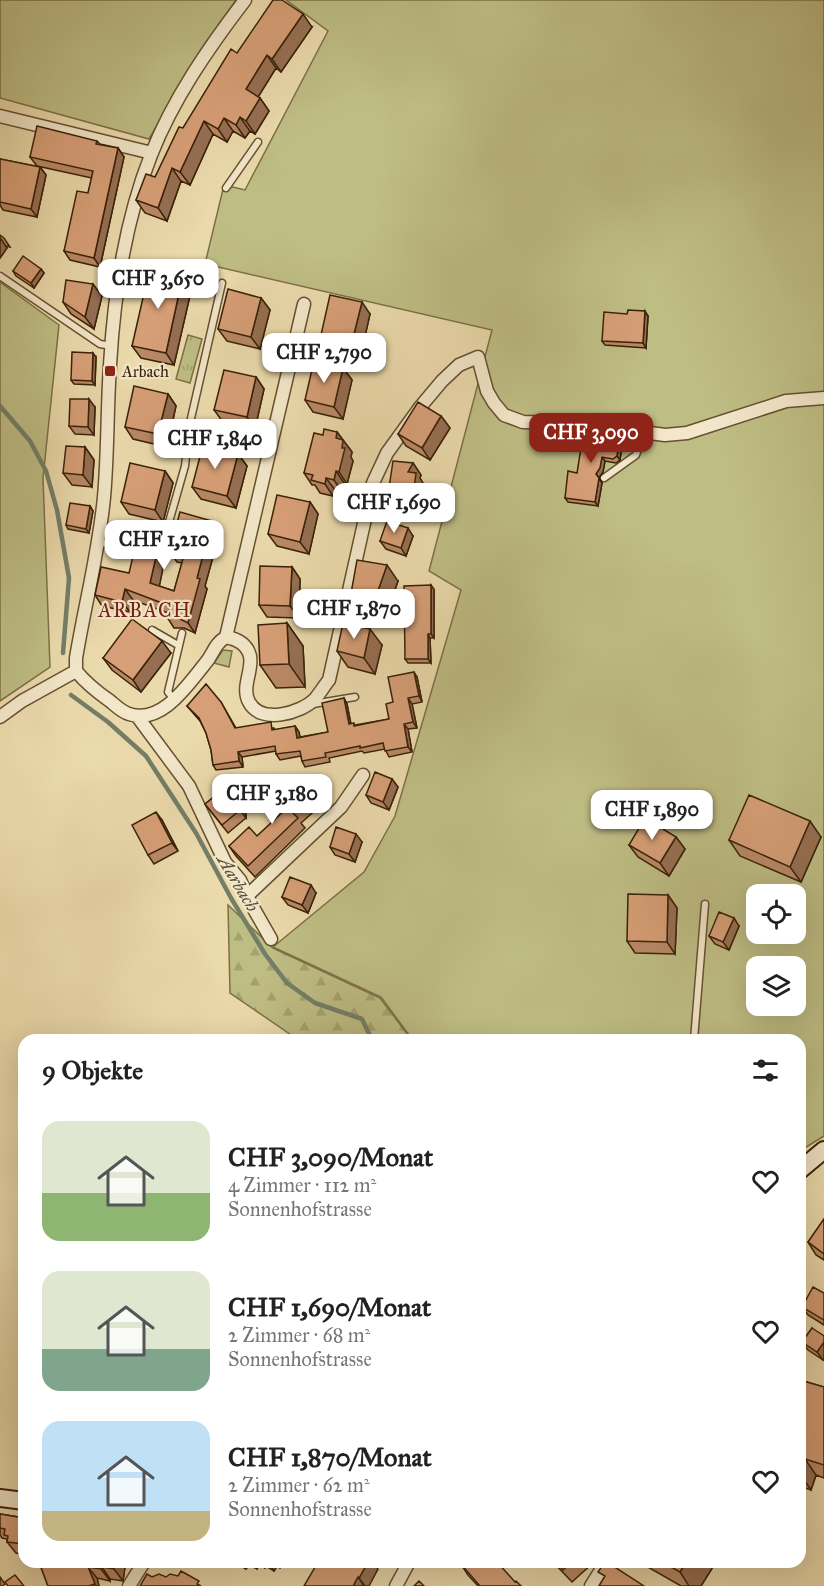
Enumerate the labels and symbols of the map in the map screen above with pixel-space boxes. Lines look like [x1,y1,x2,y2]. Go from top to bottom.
pin: CHF 3,650 [89,259,227,310]
pin: CHF 2,790 [255,333,393,384]
place label: Arbach [121,362,169,381]
marker: Arbach [103,364,117,378]
pin: CHF 3,090 [522,413,660,464]
pin: CHF 1,840 [146,419,284,470]
pin: CHF 1,690 [325,483,463,534]
pin: CHF 1,210 [95,520,233,571]
pin: CHF 1,870 [285,589,423,640]
district label: ARBACH [97,598,192,622]
pin: CHF 3,180 [203,774,341,825]
pin: CHF 1,890 [583,790,721,841]
water label: Aarbach [211,849,264,916]

